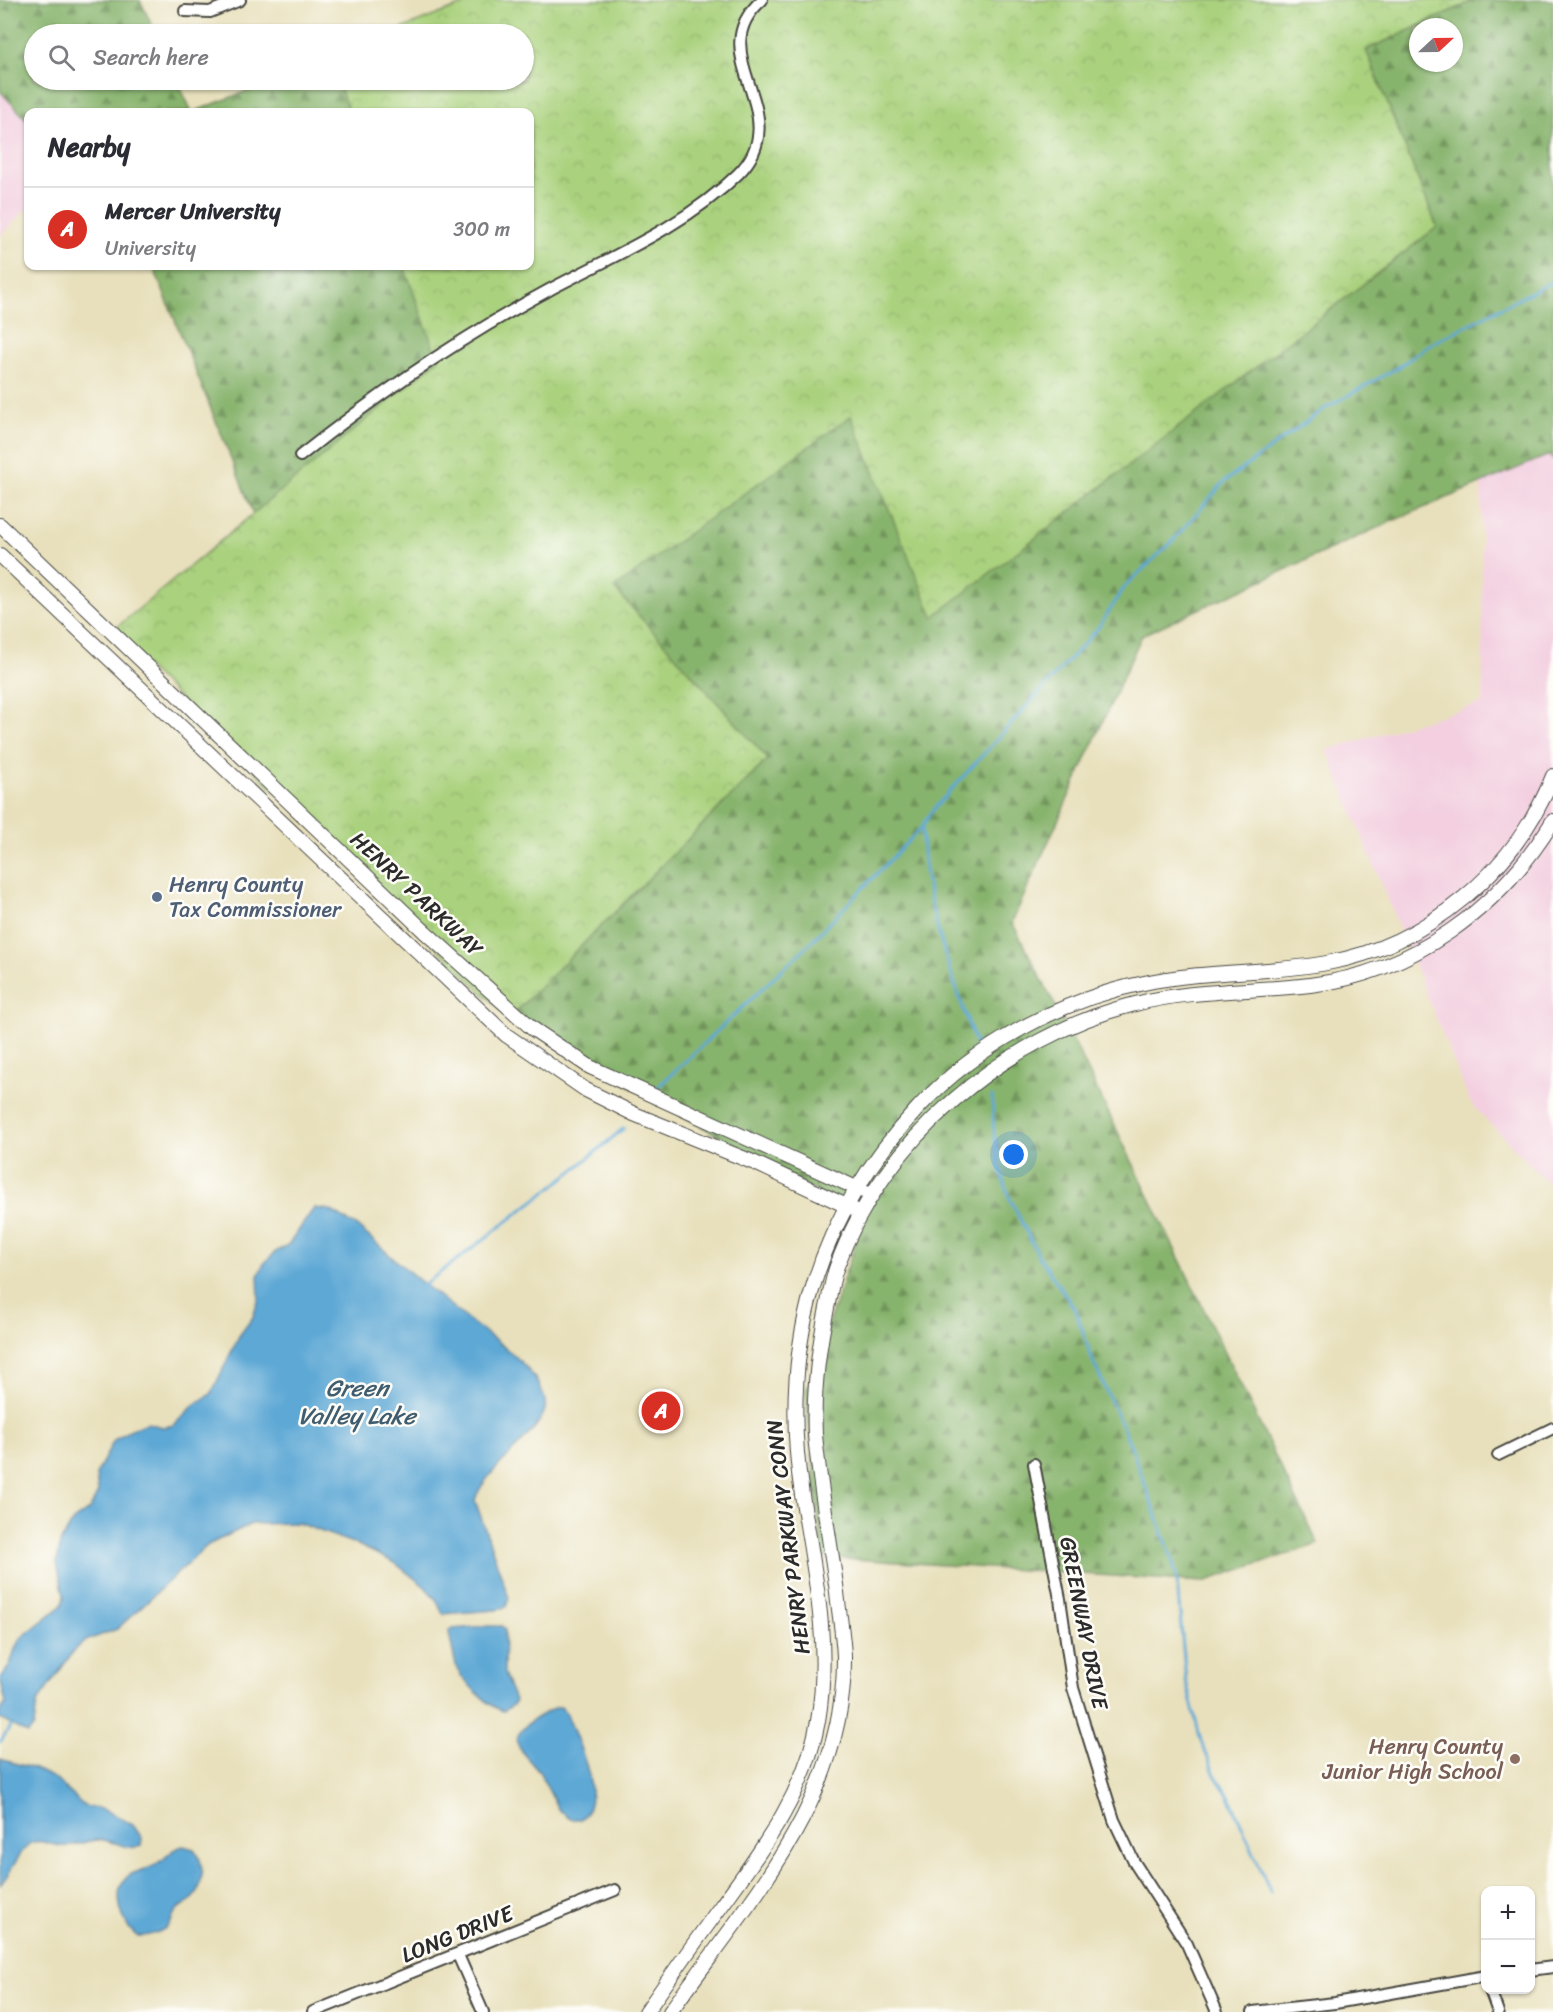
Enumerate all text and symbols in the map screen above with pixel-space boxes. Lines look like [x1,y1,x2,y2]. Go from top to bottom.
north arrow [1409,18,1463,72]
search box [24,24,534,90]
text: Search here [93,38,209,77]
icon: search [45,41,78,74]
text: Nearby [48,124,130,170]
text: Mercer University [105,192,280,231]
text: A [61,212,74,247]
text: 300 m [453,212,510,247]
text: University [105,231,196,266]
street label: HENRY PARKWAY [341,821,494,967]
place label: Henry County Tax Commissioner [169,865,343,929]
marker: Henry County Tax Commissioner [150,890,164,904]
your location [999,1140,1028,1169]
water label: Green Valley Lake [298,1367,418,1437]
pin: A [642,1388,680,1434]
street label: HENRY PARKWAY CONN [754,1417,822,1657]
street label: GREENWAY DRIVE [1048,1533,1120,1714]
place label: Henry County Junior High School [1321,1727,1504,1791]
marker: Henry County Junior High School [1508,1752,1522,1766]
map controls [1481,1886,1535,1994]
button: + [1481,1886,1535,1940]
street label: LONG DRIVE [395,1893,521,1974]
button: − [1481,1940,1535,1994]

